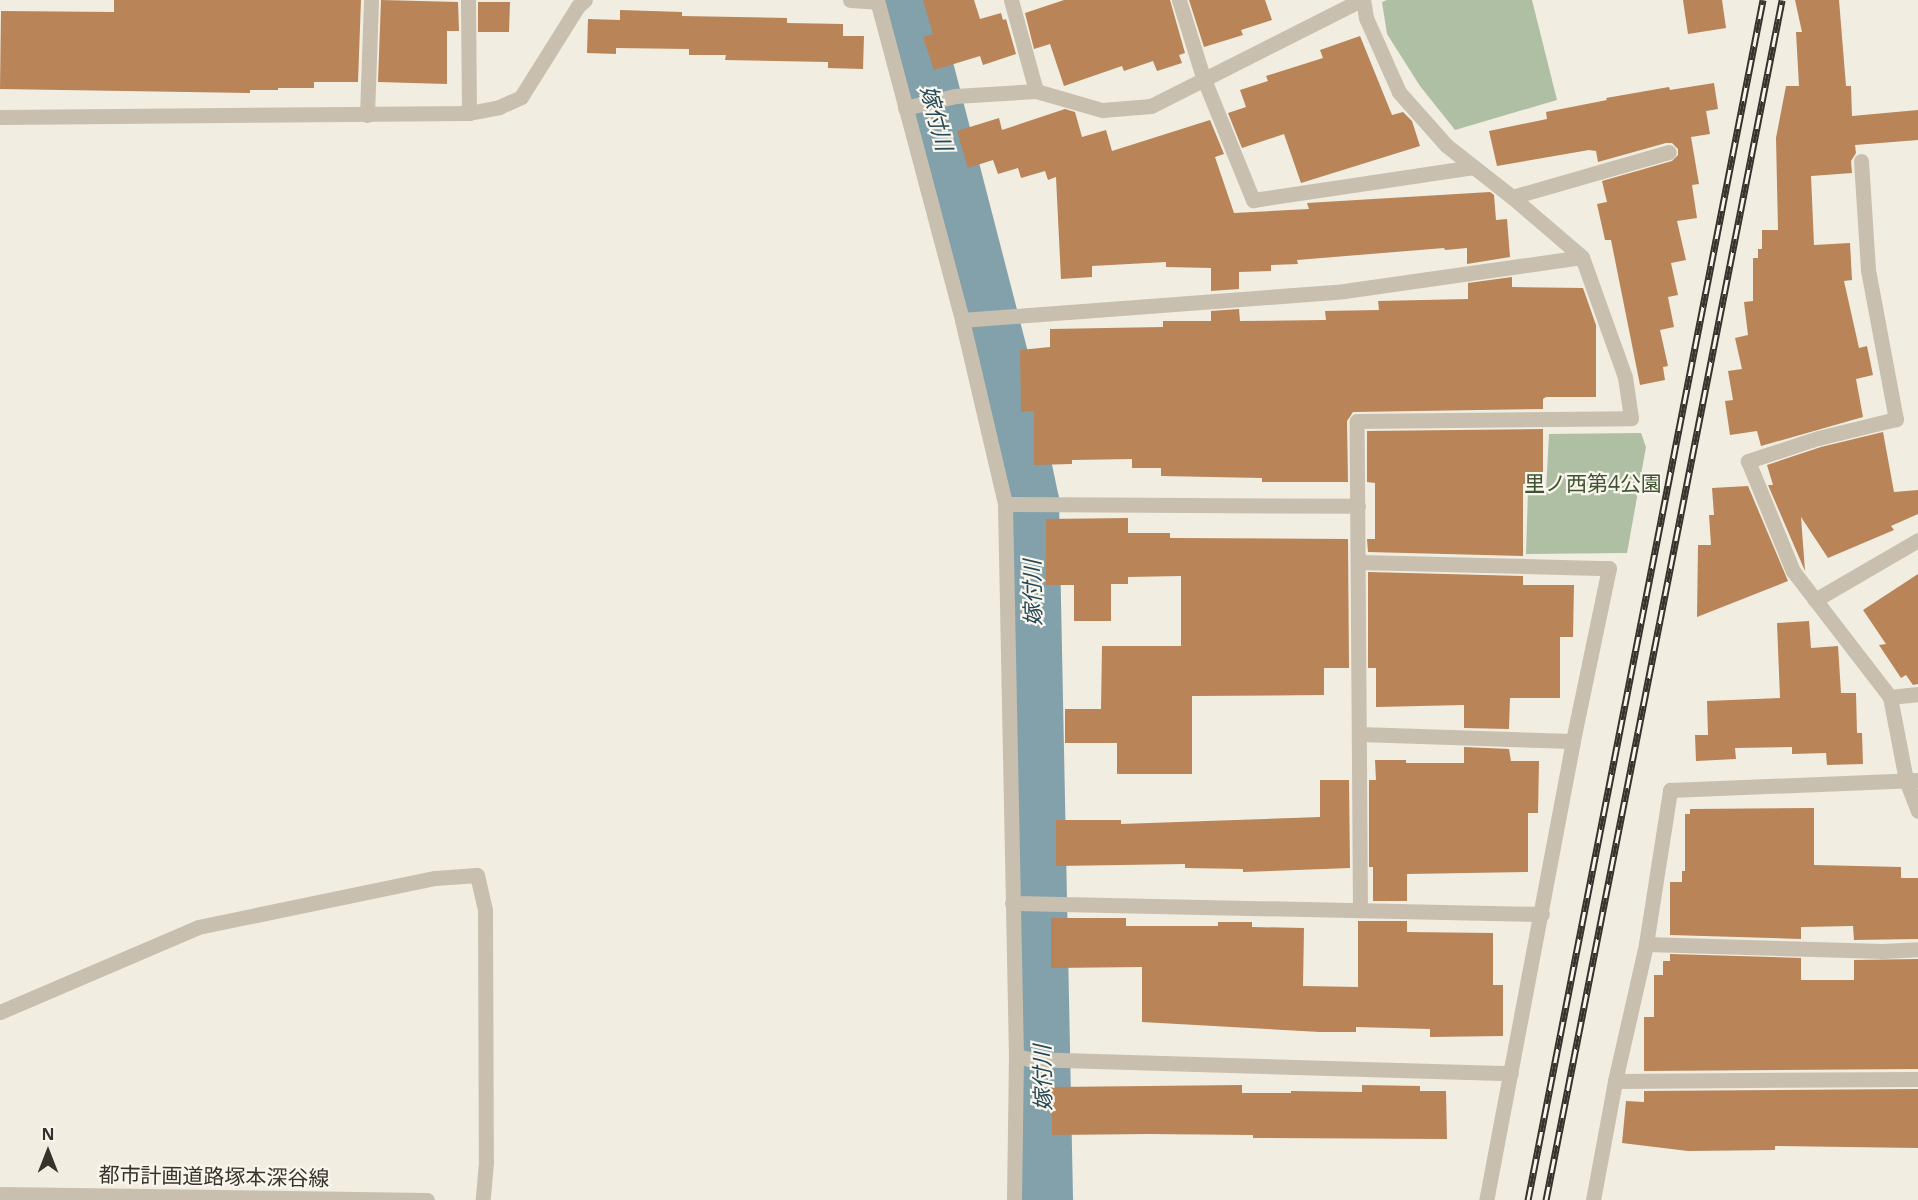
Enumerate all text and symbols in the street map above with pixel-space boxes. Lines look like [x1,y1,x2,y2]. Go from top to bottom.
water label: 嫁付川 [916,83,958,153]
park label: 里ノ西第4公園 [1524,470,1662,496]
water label: 嫁付川 [1018,560,1046,626]
water label: 嫁付川 [1028,1045,1056,1111]
north arrow [18,1122,78,1182]
text: N [41,1123,55,1145]
street label: 都市計画道路塚本深谷線 [98,1161,330,1191]

